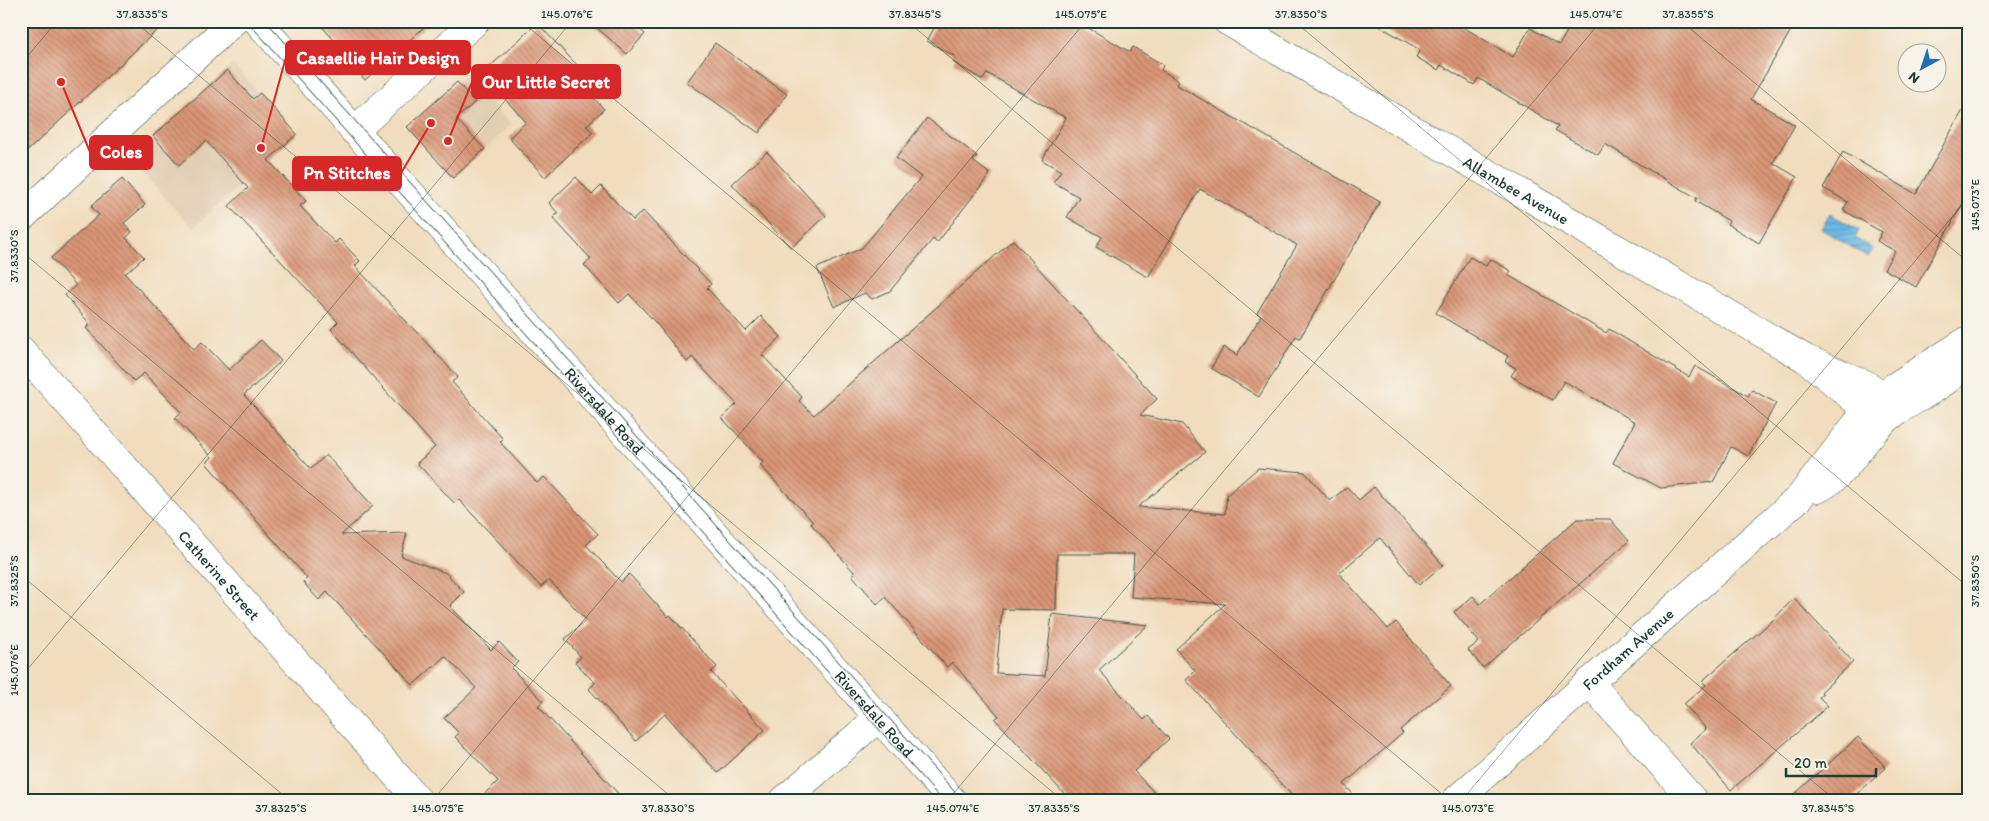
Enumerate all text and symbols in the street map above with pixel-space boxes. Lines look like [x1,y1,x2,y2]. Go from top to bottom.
text: 37.8335°S [116,7,168,21]
text: 145.076°E [541,7,593,21]
text: 37.8345°S [889,7,941,21]
text: 145.075°E [1055,7,1107,21]
text: 37.8350°S [1275,7,1328,21]
text: 145.074°E [1570,7,1623,21]
text: 37.8355°S [1662,7,1714,21]
callout: Casaellie Hair Design [286,41,470,74]
north arrow [1896,42,1946,92]
text: Casaellie Hair Design [296,47,461,69]
callout: Our Little Secret [472,65,620,98]
text: N [1905,68,1923,87]
text: Our Little Secret [482,71,610,93]
callout: Coles [90,136,152,169]
text: Coles [100,141,142,163]
street label: Allambee Avenue [1460,152,1573,228]
callout: Pn Stitches [293,157,401,190]
text: Pn Stitches [303,162,391,184]
text: 145.073°E [1968,179,1982,231]
text: 37.8330°S [7,229,21,282]
street label: Riversdale Road [561,363,648,458]
street label: Catherine Street [175,526,264,624]
text: 37.8350°S [1968,554,1982,607]
text: 37.8325°S [7,555,21,607]
street label: Fordham Avenue [1578,603,1677,694]
text: 145.076°E [7,644,21,696]
street label: Riversdale Road [831,666,919,761]
scale bar [1786,746,1876,778]
text: 20 m [1794,754,1828,772]
text: 37.8325°S [255,801,307,815]
text: 145.075°E [412,801,464,815]
text: 37.8330°S [642,801,695,815]
text: 145.074°E [927,801,980,815]
text: 37.8335°S [1028,801,1080,815]
text: 145.073°E [1442,801,1494,815]
text: 37.8345°S [1802,801,1854,815]

